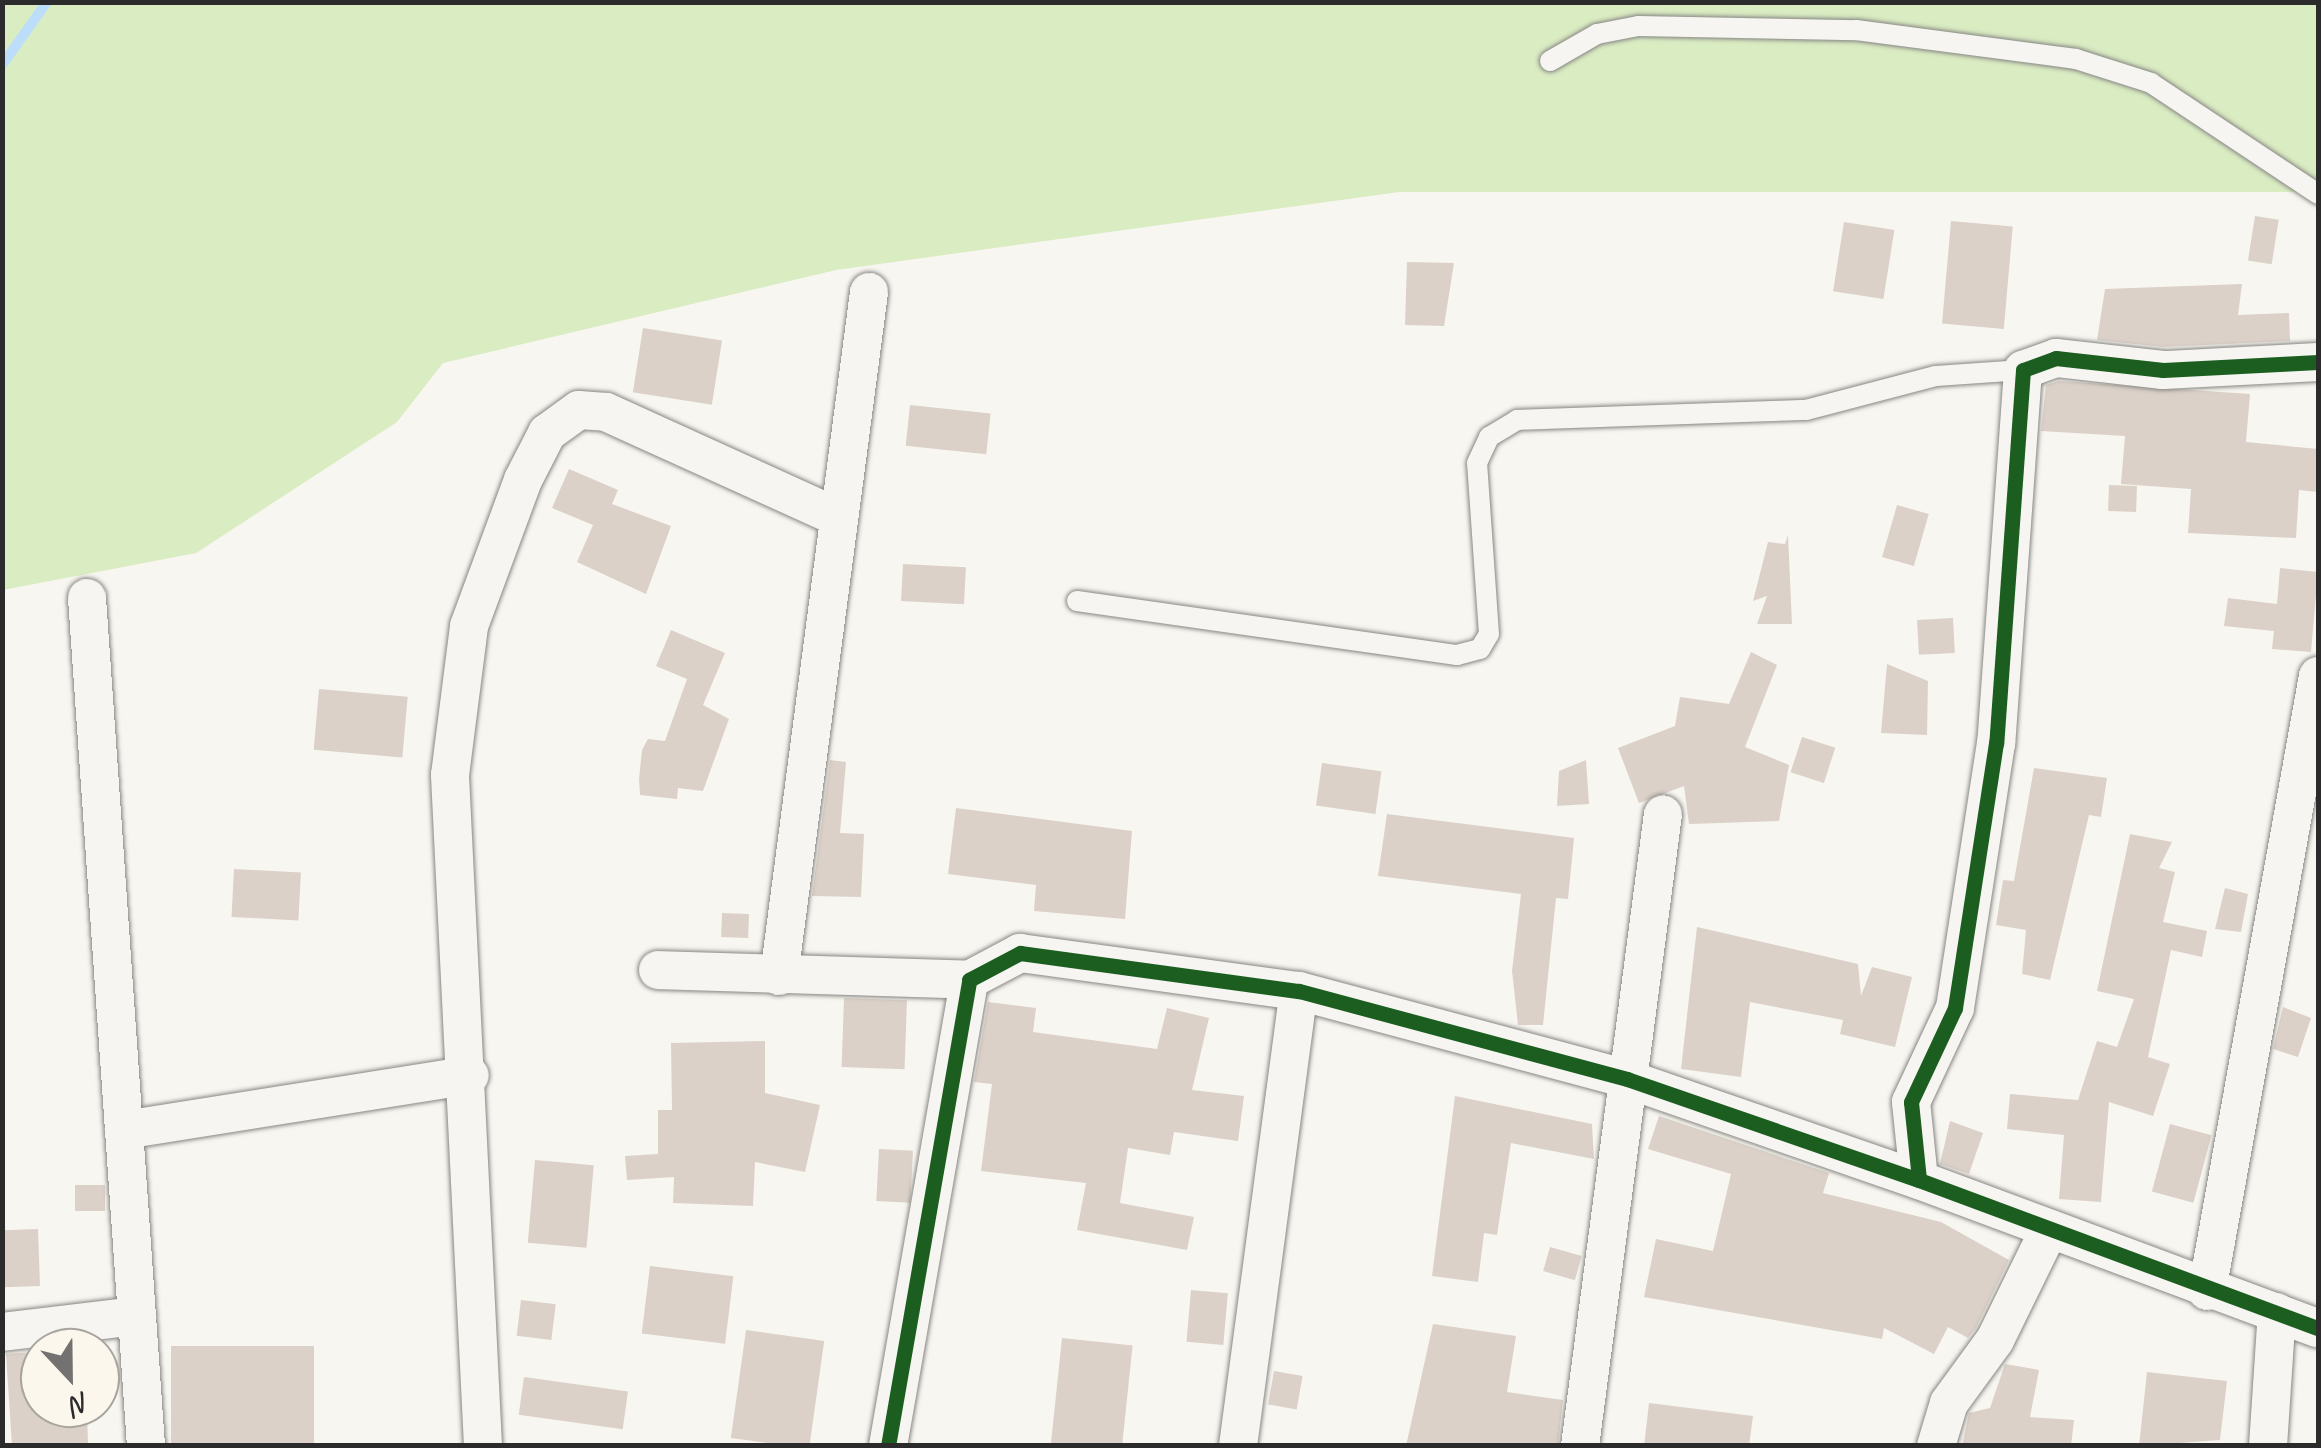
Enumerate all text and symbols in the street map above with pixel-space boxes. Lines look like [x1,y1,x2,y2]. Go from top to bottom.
north arrow [20,1328,120,1428]
text: N [66,1385,95,1424]

